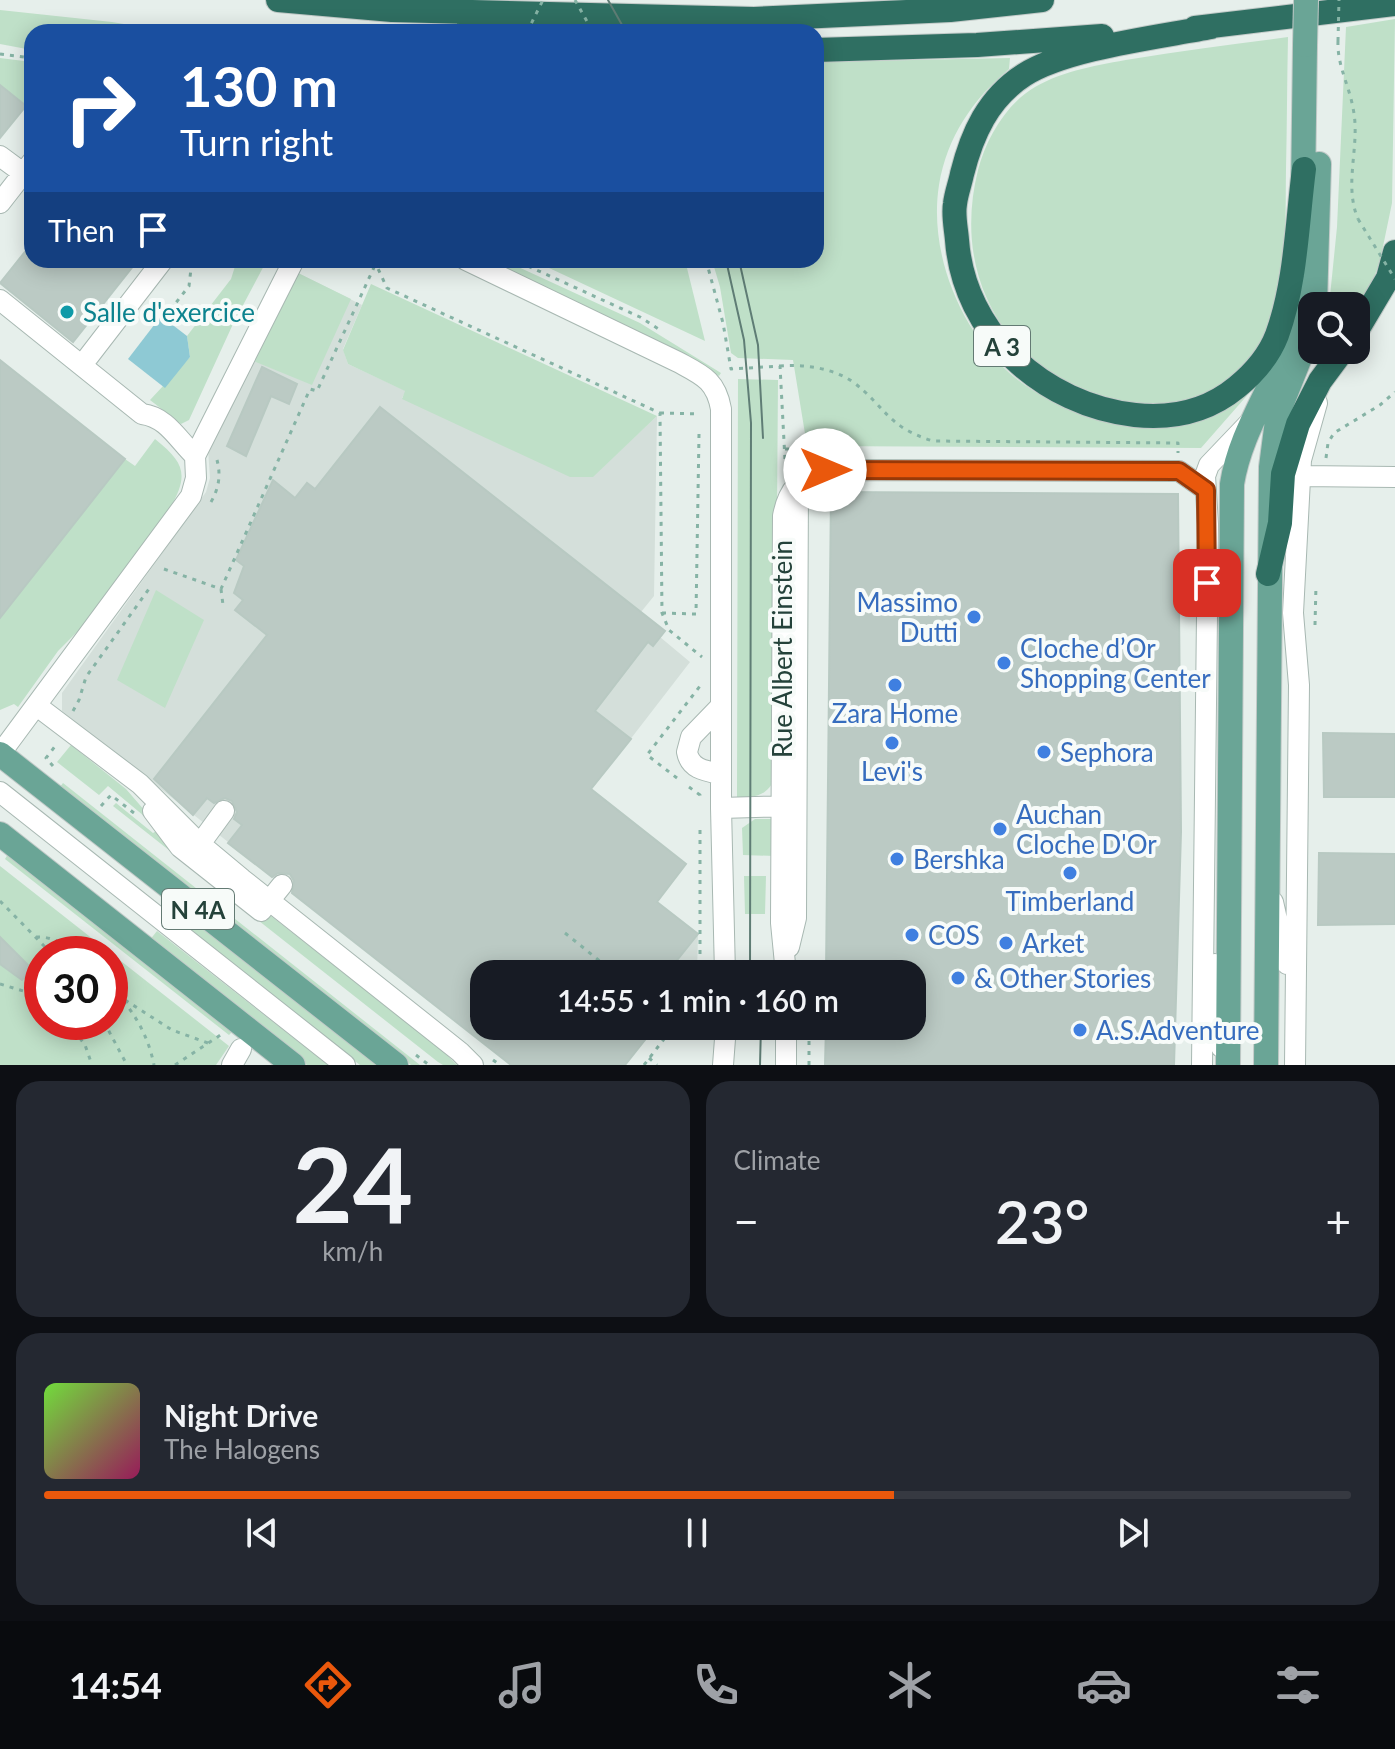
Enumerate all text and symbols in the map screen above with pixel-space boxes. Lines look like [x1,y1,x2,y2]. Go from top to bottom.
text: 130 m [180,52,338,119]
icon: right [48,56,152,160]
text: Turn right [180,120,333,164]
icon: arrive [131,208,175,252]
text: Then [48,212,115,248]
map controls [1298,292,1370,364]
button: search [1298,292,1370,364]
place label: Salle d'exercice [83,296,255,328]
marker: Salle d'exercice [58,303,76,321]
road number: A 3 [974,326,1030,366]
position arrow [783,428,867,512]
street label: Rue Albert Einstein [766,540,798,758]
pin [1173,549,1241,617]
icon: arrive [1185,561,1229,605]
place label: Massimo Dutti [856,586,958,648]
marker: Massimo Dutti [965,608,983,626]
place label: Cloche d’Or Shopping Center [1020,632,1211,694]
marker: Cloche d’Or Shopping Center [995,654,1013,672]
marker: Zara Home [886,676,904,694]
place label: Zara Home [832,697,958,729]
marker: Levi's [883,734,901,752]
place label: Sephora [1060,736,1154,768]
marker: Sephora [1035,743,1053,761]
place label: Levi's [861,755,923,787]
place label: Auchan Cloche D'Or [1016,798,1157,860]
marker: Auchan Cloche D'Or [991,820,1009,838]
place label: Bershka [913,843,1005,875]
marker: Bershka [888,850,906,868]
marker: Timberland [1061,864,1079,882]
place label: Timberland [1006,885,1134,917]
road number: N 4A [162,889,234,929]
place label: COS [928,919,980,951]
marker: COS [903,926,921,944]
place label: Arket [1022,927,1085,959]
marker: Arket [997,934,1015,952]
speed limit sign: 30 [24,936,128,1040]
place label: & Other Stories [974,962,1151,994]
marker: & Other Stories [949,969,967,987]
text: 14:55 · 1 min · 160 m [557,982,839,1018]
place label: A.S.Adventure [1096,1014,1259,1046]
marker: A.S.Adventure [1071,1021,1089,1039]
text: 24 [292,1120,413,1245]
text: Climate [734,1144,820,1176]
text: 23° [995,1185,1090,1257]
text: − [734,1195,759,1247]
text: + [1325,1195,1351,1247]
text: km/h [322,1235,383,1267]
text: Night Drive [164,1397,318,1433]
text: The Halogens [164,1433,320,1465]
icon: previous [240,1511,284,1555]
icon: pause [675,1511,719,1555]
icon: next [1111,1511,1155,1555]
icon: directions [300,1657,356,1713]
icon: music [494,1657,550,1713]
icon: phone [688,1657,744,1713]
icon: climate [882,1657,938,1713]
icon: car [1076,1657,1132,1713]
icon: filters [1270,1657,1326,1713]
text: 14:54 [69,1663,162,1707]

